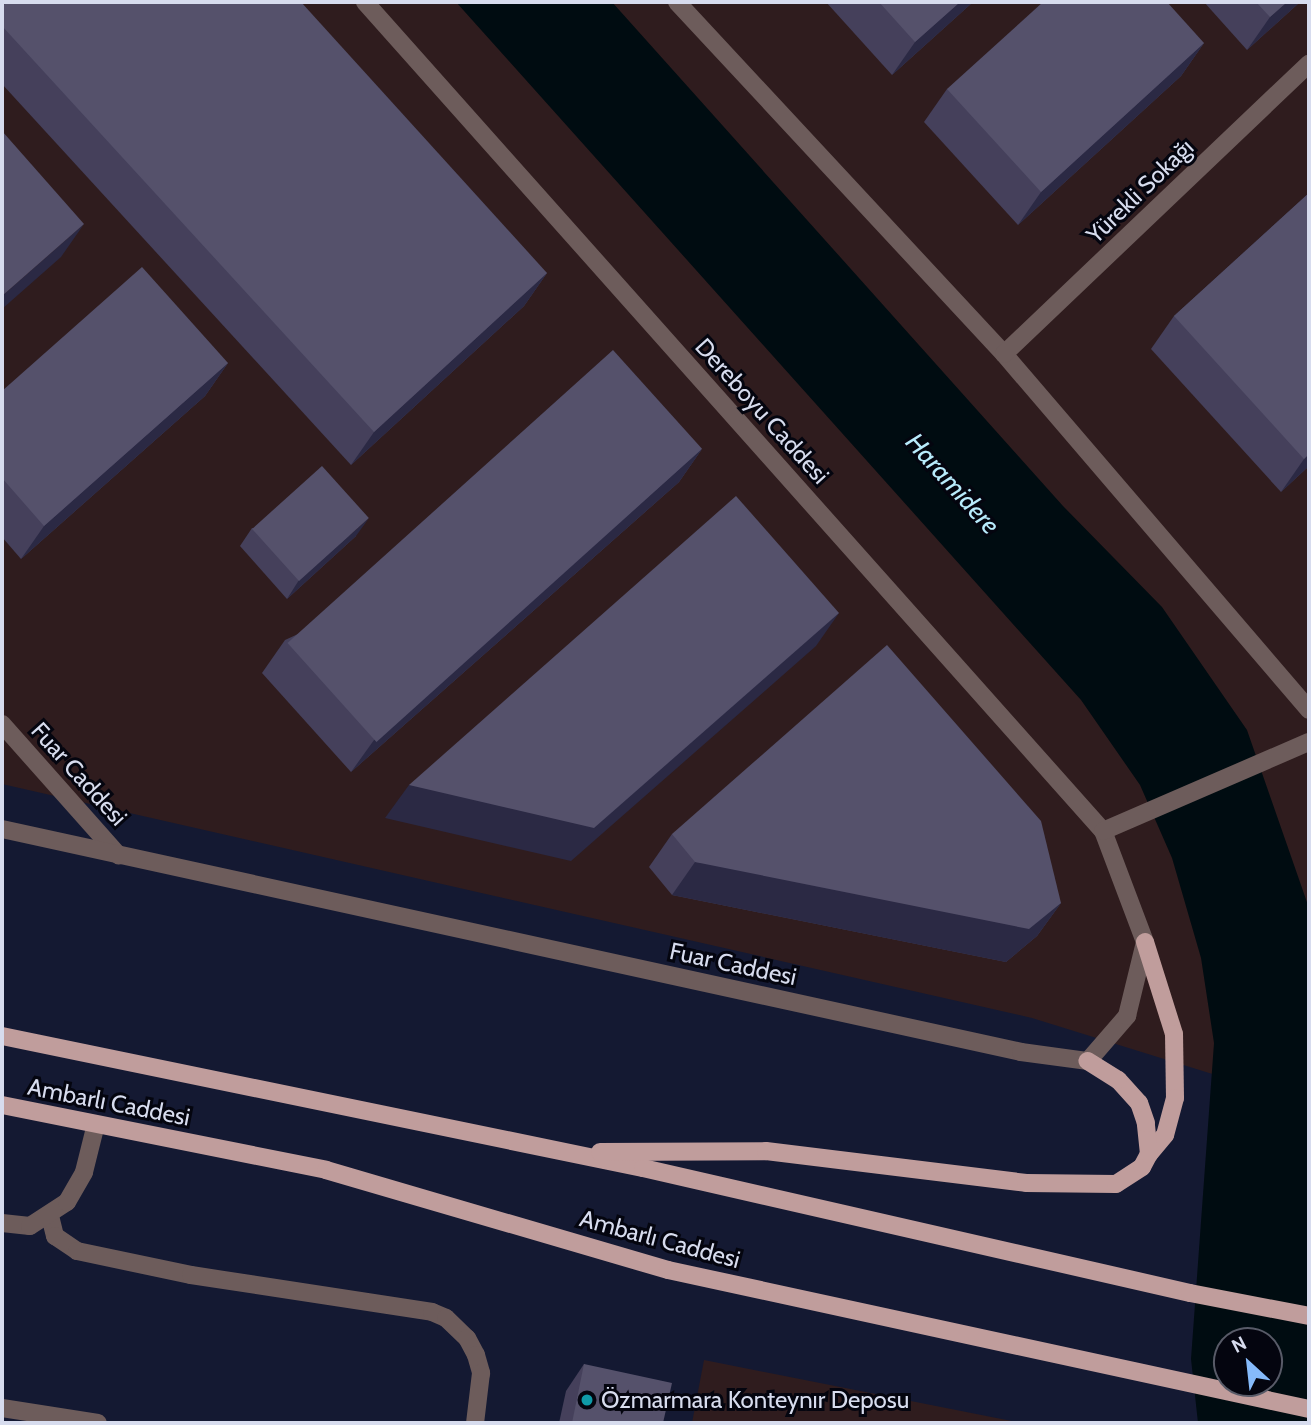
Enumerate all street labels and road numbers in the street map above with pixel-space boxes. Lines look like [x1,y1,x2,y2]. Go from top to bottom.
street label: Yürekli Sokağı [1081,133,1199,249]
street label: Dereboyu Caddesi [689,332,835,490]
street label: Fuar Caddesi [25,716,133,832]
street label: Fuar Caddesi [667,937,799,991]
street label: Ambarlı Caddesi [25,1072,193,1132]
street label: Ambarlı Caddesi [577,1204,743,1274]

